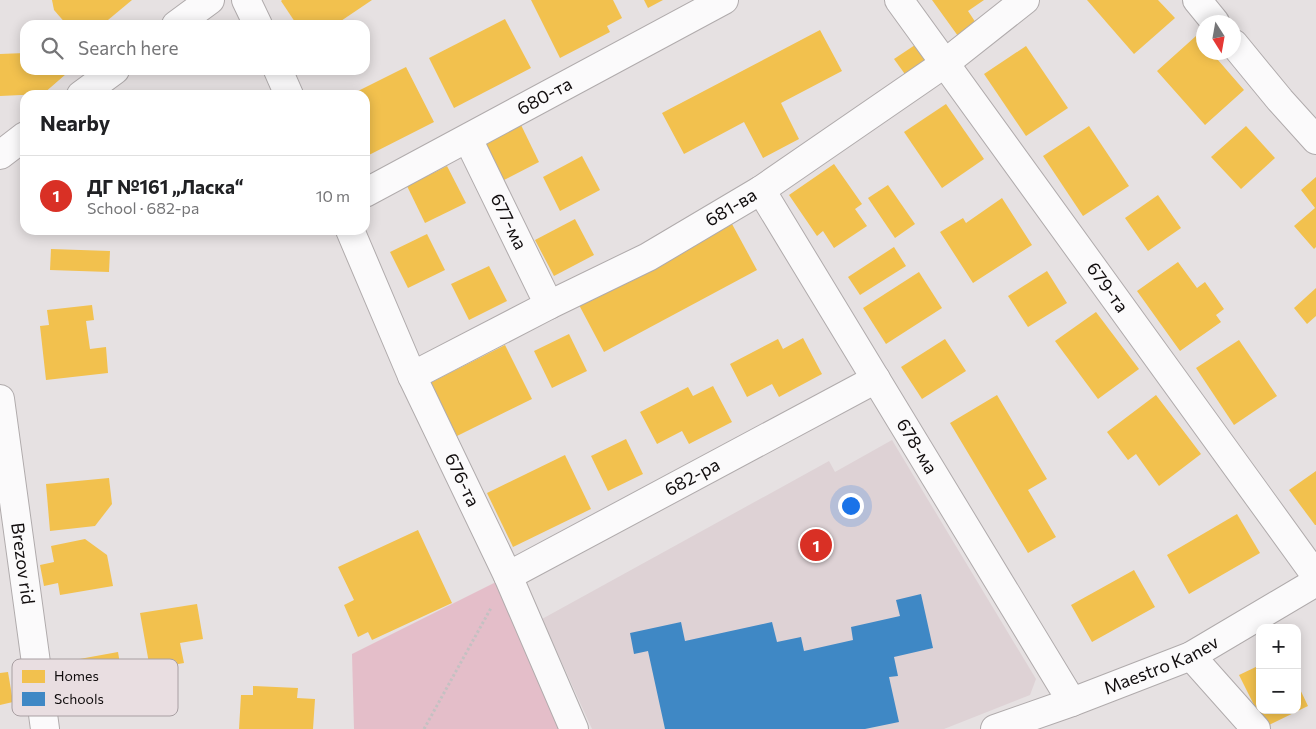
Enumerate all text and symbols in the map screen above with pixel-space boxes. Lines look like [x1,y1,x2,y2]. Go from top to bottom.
north arrow [1196,15,1241,60]
search box [20,20,370,75]
icon: search [38,34,66,62]
text: Search here [78,36,178,59]
street label: 680-та [513,72,575,119]
text: Nearby [40,110,110,135]
text: ДГ №161 „Ласка“ [87,175,243,198]
street label: 681-ва [701,183,760,231]
text: 1 [52,186,60,205]
text: 10 m [316,186,350,205]
street label: 677-ма [486,190,532,253]
text: School · 682-ра [87,198,199,217]
street label: 679-та [1082,258,1134,316]
street label: 678-ма [892,414,943,478]
street label: 676-та [441,449,485,510]
street label: 682-ра [660,453,723,500]
your location [838,493,864,519]
street label: Brezov rid [7,521,40,606]
pin: 1 [800,526,832,564]
map controls [1256,624,1301,714]
button: + [1256,624,1301,669]
street label: Maestro Kanev [1100,630,1222,699]
legend [12,659,178,716]
text: Homes [54,667,99,684]
button: − [1256,669,1301,714]
text: Schools [54,690,104,707]

